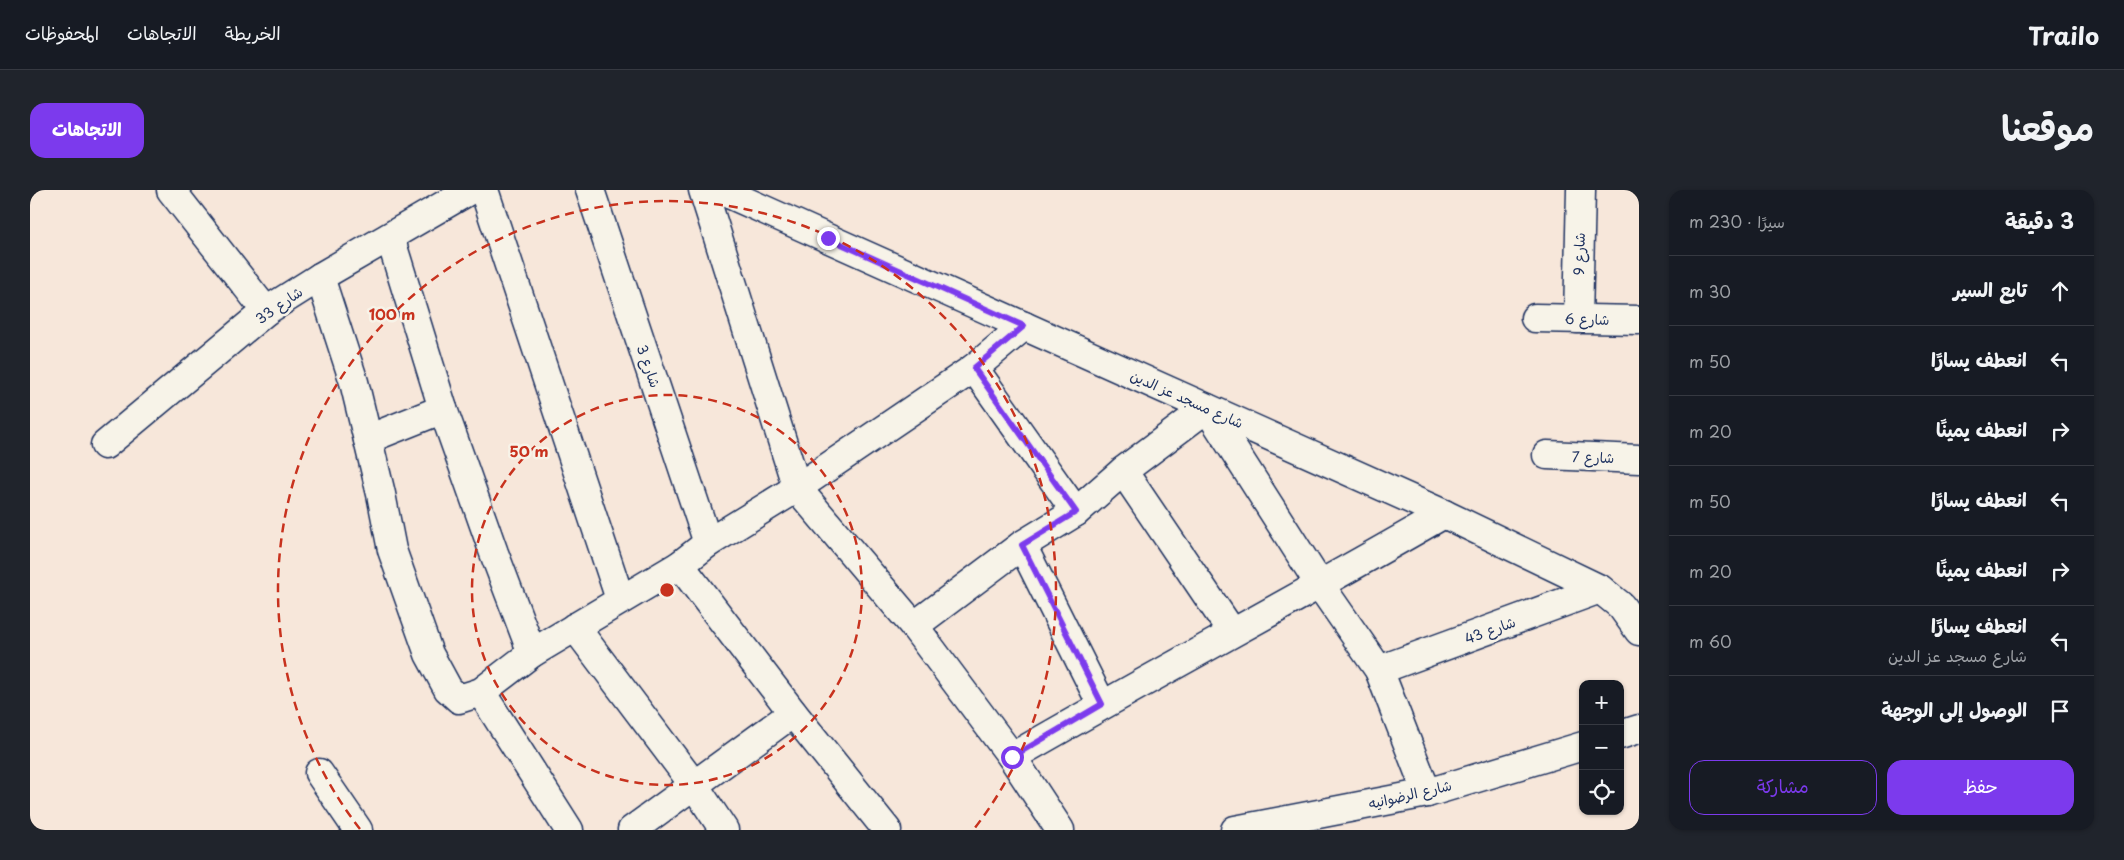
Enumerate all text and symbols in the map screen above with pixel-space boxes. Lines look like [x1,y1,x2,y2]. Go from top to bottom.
text: Trailo [2028,17,2099,53]
text: المحفوظات [25,19,99,46]
text: الاتجاهات [127,19,197,46]
text: الخريطة [225,19,281,46]
text: موقعنا [2001,100,2094,153]
button: الاتجاهات [30,103,144,158]
text: 3 دقيقة [2005,204,2074,236]
text: سيرًا · 230 m [1689,209,1785,233]
route end [817,227,840,250]
street label: شارع 9 [1568,232,1590,276]
text: تابع السير [1953,275,2027,303]
icon: ahead [2046,277,2074,305]
text: 30 m [1689,279,1731,303]
street label: شارع 33 [251,281,307,329]
text: 100 m [369,302,415,325]
street label: شارع 6 [1564,308,1610,330]
street label: شارع 3 [632,342,666,390]
text: انعطف يسارًا [1931,345,2027,373]
icon: left [2046,347,2074,375]
text: 50 m [1689,349,1731,373]
street label: شارع مسجد عز الدين [1127,365,1247,433]
text: انعطف يمينًا [1936,415,2027,443]
icon: right [2046,417,2074,445]
text: 20 m [1689,419,1732,443]
text: 50 m [510,439,548,462]
street label: شارع 7 [1571,446,1615,468]
text: انعطف يسارًا [1931,485,2027,513]
icon: left [2046,487,2074,515]
text: 50 m [1689,489,1731,513]
text: انعطف يمينًا [1936,555,2027,583]
icon: right [2046,557,2074,585]
text: 20 m [1689,559,1732,583]
centre of rings [658,581,676,599]
street label: شارع 43 [1461,611,1519,649]
text: انعطف يسارًا [1931,611,2027,639]
icon: left [2046,627,2074,655]
text: 60 m [1689,629,1732,653]
text: شارع مسجد عز الدين [1888,643,2027,667]
map controls [1579,680,1624,815]
button: + [1579,680,1624,725]
text: الوصول إلى الوجهة [1881,695,2027,723]
icon: arrive [2046,697,2074,725]
button: − [1579,725,1624,770]
route start [1001,746,1024,769]
button: مشاركة [1689,760,1877,815]
button: حفظ [1887,760,2074,815]
button: locate [1579,770,1624,815]
street label: شارع الرضوانيه [1366,774,1454,814]

